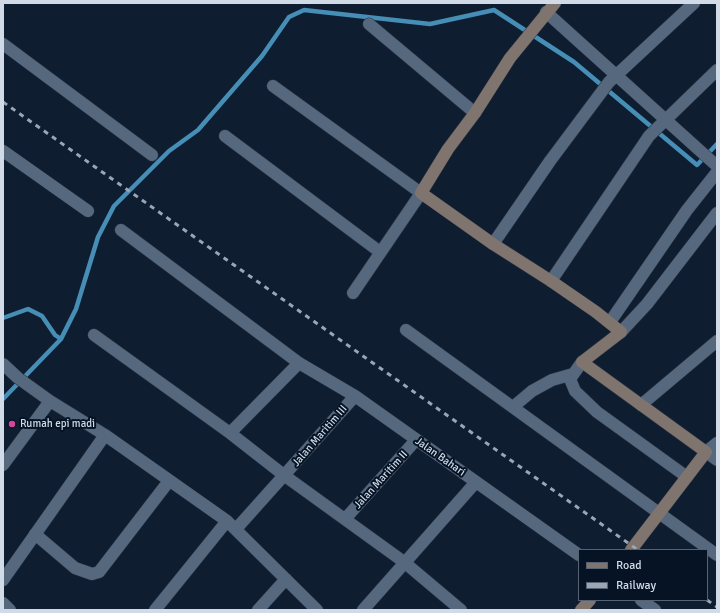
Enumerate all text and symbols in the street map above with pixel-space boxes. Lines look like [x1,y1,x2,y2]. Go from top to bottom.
street label: Jalan Maritim III [290,403,350,469]
place label: Rumah epi madi [20,417,95,431]
marker: Rumah epi madi [7,419,17,429]
street label: Jalan Bahari [412,435,468,479]
street label: Jalan Maritim II [351,448,411,512]
legend [578,549,708,601]
text: Road [616,558,642,573]
text: Railway [616,578,656,593]

